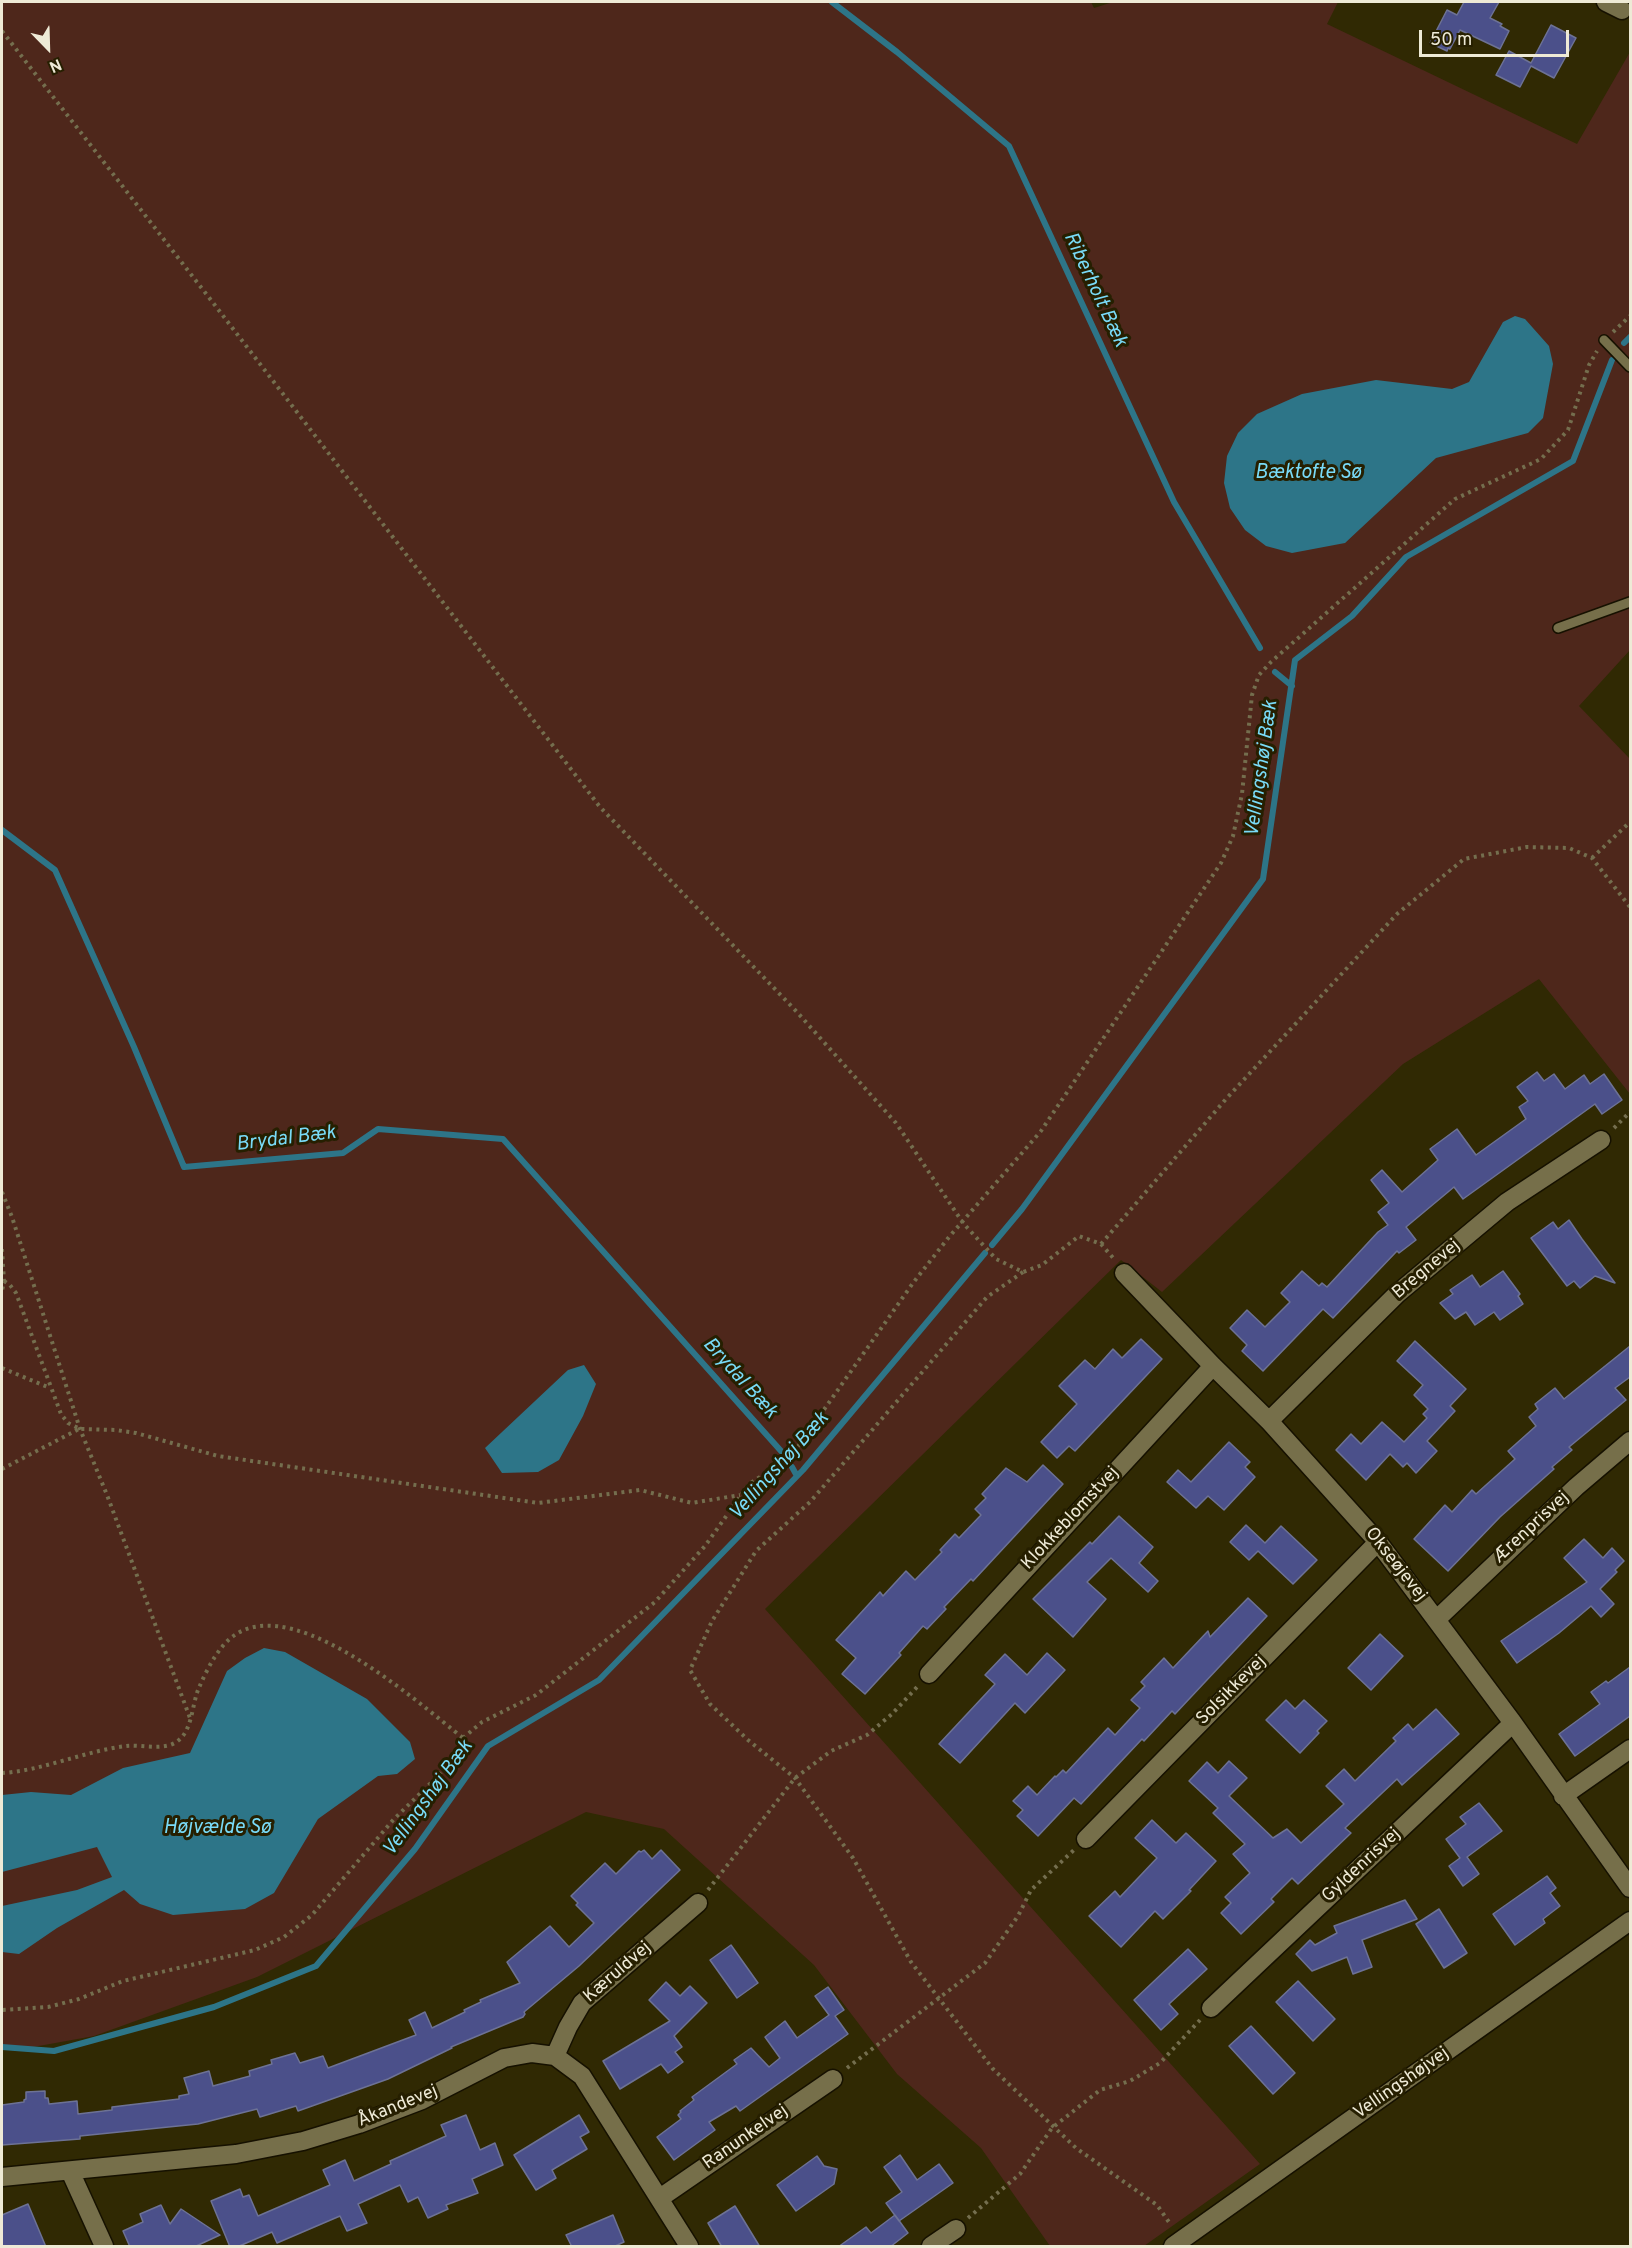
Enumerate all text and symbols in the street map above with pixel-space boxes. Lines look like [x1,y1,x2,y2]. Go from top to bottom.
north arrow [18,18,78,78]
scale bar [1422,18,1572,56]
text: 50 m [1430,29,1472,52]
text: N [46,53,64,76]
water label: Riberholt Bæk [1057,229,1131,351]
water label: Bæktofte Sø [1255,462,1361,486]
water label: Vellingshøj Bæk [1242,699,1284,839]
water label: Brydal Bæk [235,1122,337,1158]
street label: Bregnevej [1389,1235,1465,1305]
water label: Brydal Bæk [696,1334,782,1424]
water label: Vellingshøj Bæk [725,1408,835,1526]
street label: Klokkeblomstvej [1018,1463,1124,1575]
street label: Ærenprisvej [1490,1488,1574,1568]
street label: Okseøjevej [1359,1524,1431,1606]
street label: Solsikkevej [1193,1652,1271,1730]
water label: Vellingshøj Bæk [379,1736,479,1862]
water label: Højvælde Sø [163,1817,271,1841]
street label: Gyldenrisvej [1318,1824,1406,1908]
street label: Kæruldvej [580,1938,656,2008]
street label: Vellingshøjvej [1350,2043,1454,2125]
street label: Åkandevej [355,2081,441,2133]
street label: Ranunkelvej [699,2101,793,2175]

